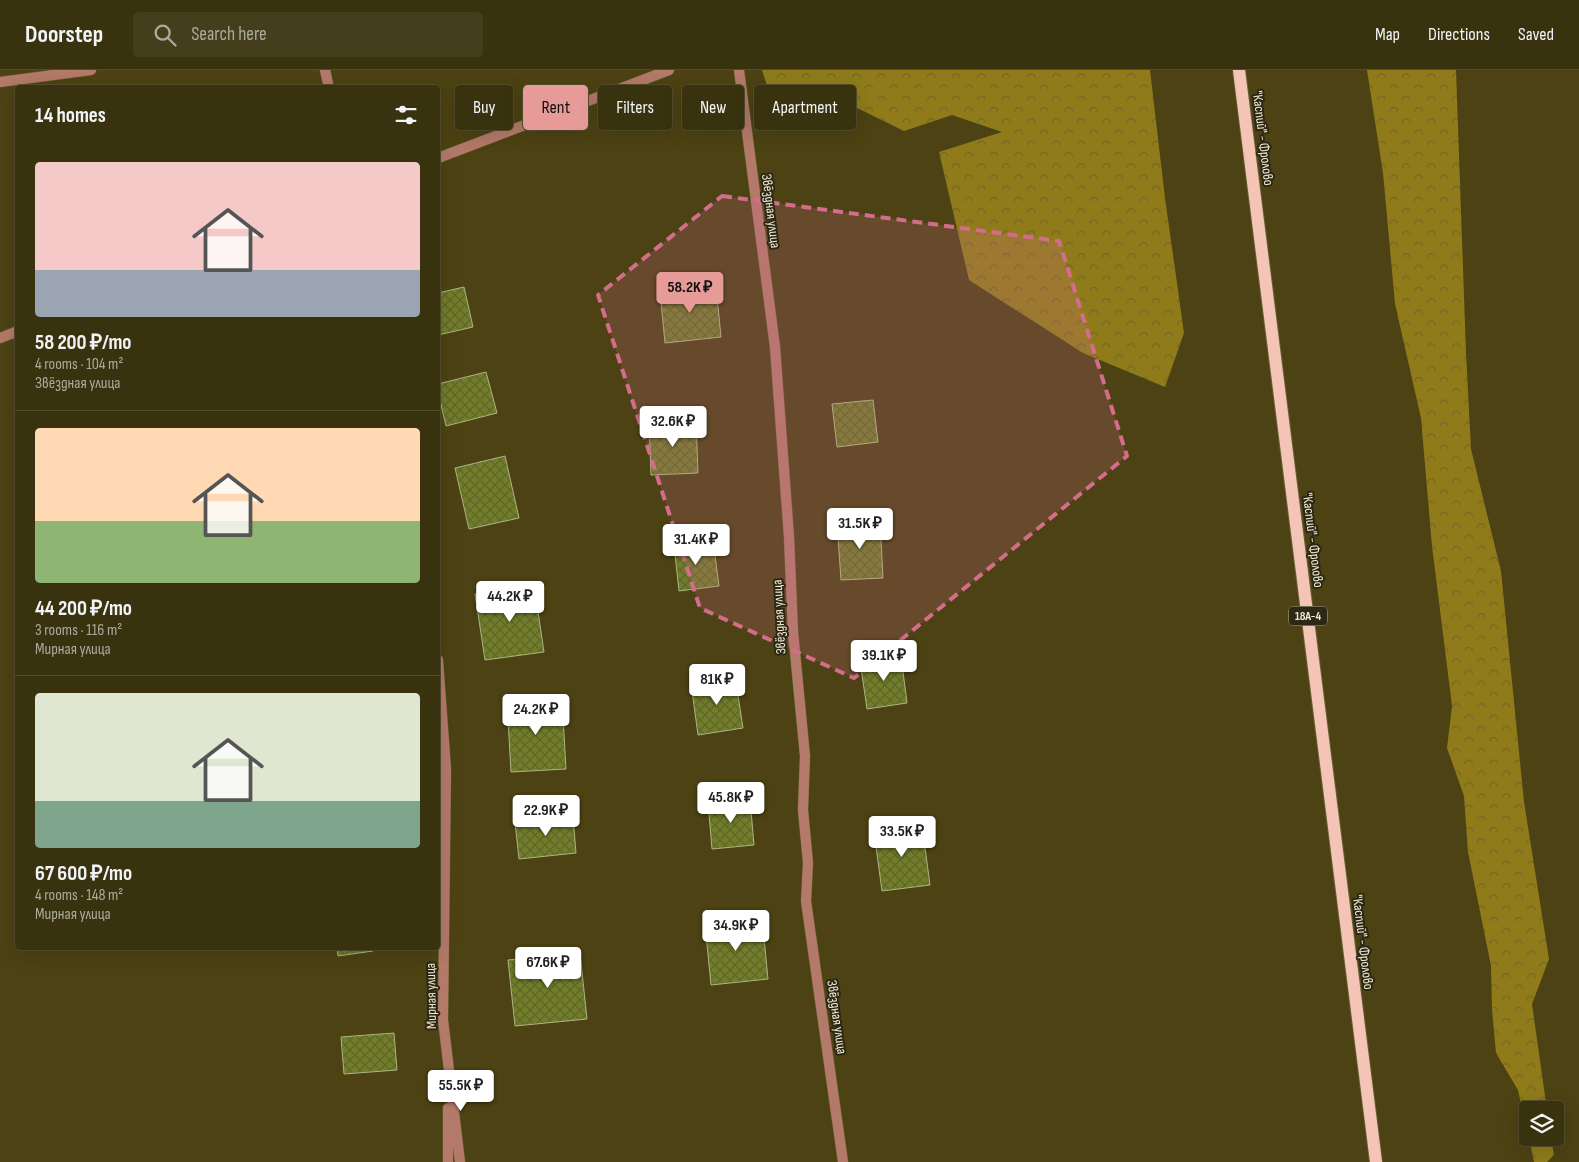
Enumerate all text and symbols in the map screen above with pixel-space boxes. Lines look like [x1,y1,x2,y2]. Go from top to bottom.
search box [133,12,483,57]
text: Doorstep [25,20,103,49]
icon: search [151,21,179,49]
text: Search here [191,23,267,46]
text: Map [1375,24,1400,45]
text: Directions [1428,24,1490,45]
text: Saved [1518,24,1554,45]
chip: Buy [455,85,513,130]
chip: Rent [523,85,588,130]
chip: Filters [598,85,672,130]
chip: New [682,85,744,130]
chip: Apartment [754,85,856,130]
street label: "Каспий" - Фролово [1249,90,1277,187]
icon: filters [392,101,420,129]
text: 14 homes [35,103,106,128]
street label: Звёздная улица [758,173,784,249]
icon: home [183,195,273,285]
pin: 58.2K ₽ [644,272,736,314]
text: 58.2K ₽ [667,278,713,297]
text: 58 200 ₽/mo [35,330,132,355]
text: 4 rooms · 104 m² [35,355,123,374]
text: Звёздная улица [35,374,120,393]
pin: 32.6K ₽ [627,406,719,448]
text: 32.6K ₽ [651,412,695,431]
icon: home [183,460,273,550]
street label: "Каспий" - Фролово [1299,492,1327,589]
pin: 31.5K ₽ [814,508,906,550]
text: 31.5K ₽ [838,514,882,533]
pin: 31.4K ₽ [650,524,742,566]
text: 31.4K ₽ [674,530,718,549]
street label: Звёздная улица [769,579,789,655]
pin: 44.2K ₽ [464,580,556,623]
text: 44.2K ₽ [487,587,533,606]
text: 44 200 ₽/mo [35,596,132,621]
road number: 18А-4 [1289,606,1327,626]
text: 3 rooms · 116 m² [35,621,122,640]
text: Мирная улица [35,640,111,659]
pin: 39.1K ₽ [838,640,930,682]
text: 39.1K ₽ [862,646,906,665]
pin: 81K ₽ [682,664,752,706]
text: 81K ₽ [700,670,734,689]
pin: 24.2K ₽ [490,694,582,736]
text: 24.2K ₽ [513,700,559,719]
icon: home [183,725,273,815]
pin: 45.8K ₽ [685,782,777,824]
text: 45.8K ₽ [708,788,754,807]
pin: 22.9K ₽ [500,794,592,837]
text: 22.9K ₽ [524,801,568,820]
pin: 33.5K ₽ [856,816,948,858]
text: 33.5K ₽ [880,822,924,841]
text: 67 600 ₽/mo [35,861,132,886]
text: 4 rooms · 148 m² [35,886,123,905]
street label: "Каспий" - Фролово [1349,894,1377,991]
text: Мирная улица [35,905,111,924]
pin: 34.9K ₽ [690,910,782,952]
text: 34.9K ₽ [713,916,759,935]
pin: 67.6K ₽ [502,946,594,989]
text: 67.6K ₽ [526,953,570,972]
street label: Мирная улица [422,963,440,1029]
street label: Звёздная улица [823,979,851,1055]
pin: 55.5K ₽ [415,1070,507,1112]
text: 55.5K ₽ [439,1076,483,1095]
map controls [1519,1101,1564,1146]
button: layers [1519,1101,1564,1146]

